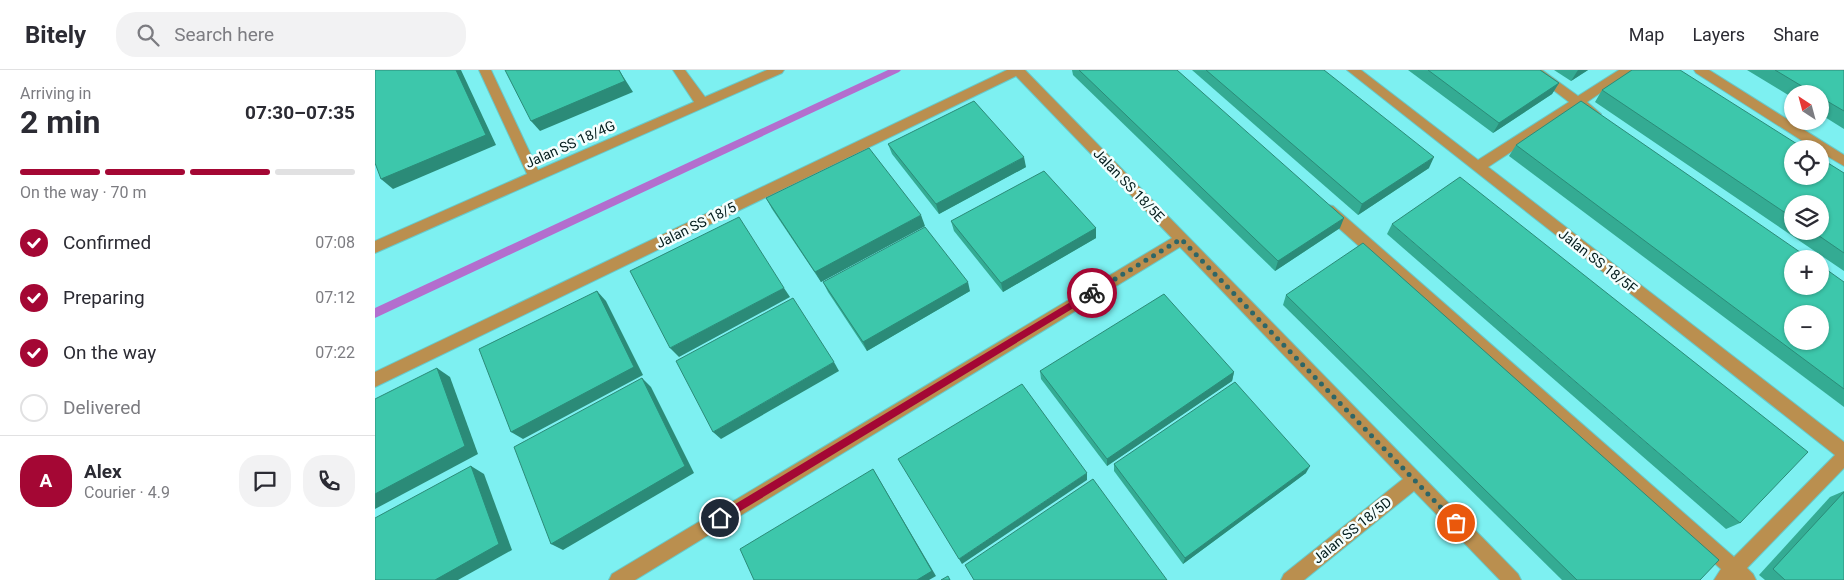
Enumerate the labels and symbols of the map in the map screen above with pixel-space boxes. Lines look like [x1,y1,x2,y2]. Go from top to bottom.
north arrow [1784,85,1829,130]
street label: Jalan SS 18/4G [523,117,617,171]
street label: Jalan SS 18/5E [1090,145,1168,225]
street label: Jalan SS 18/5 [653,199,739,251]
street label: Jalan SS 18/5F [1556,226,1640,297]
courier [1067,268,1117,318]
street label: Jalan SS 18/5D [1310,494,1394,566]
pin [699,497,741,539]
pin [1435,502,1477,544]

